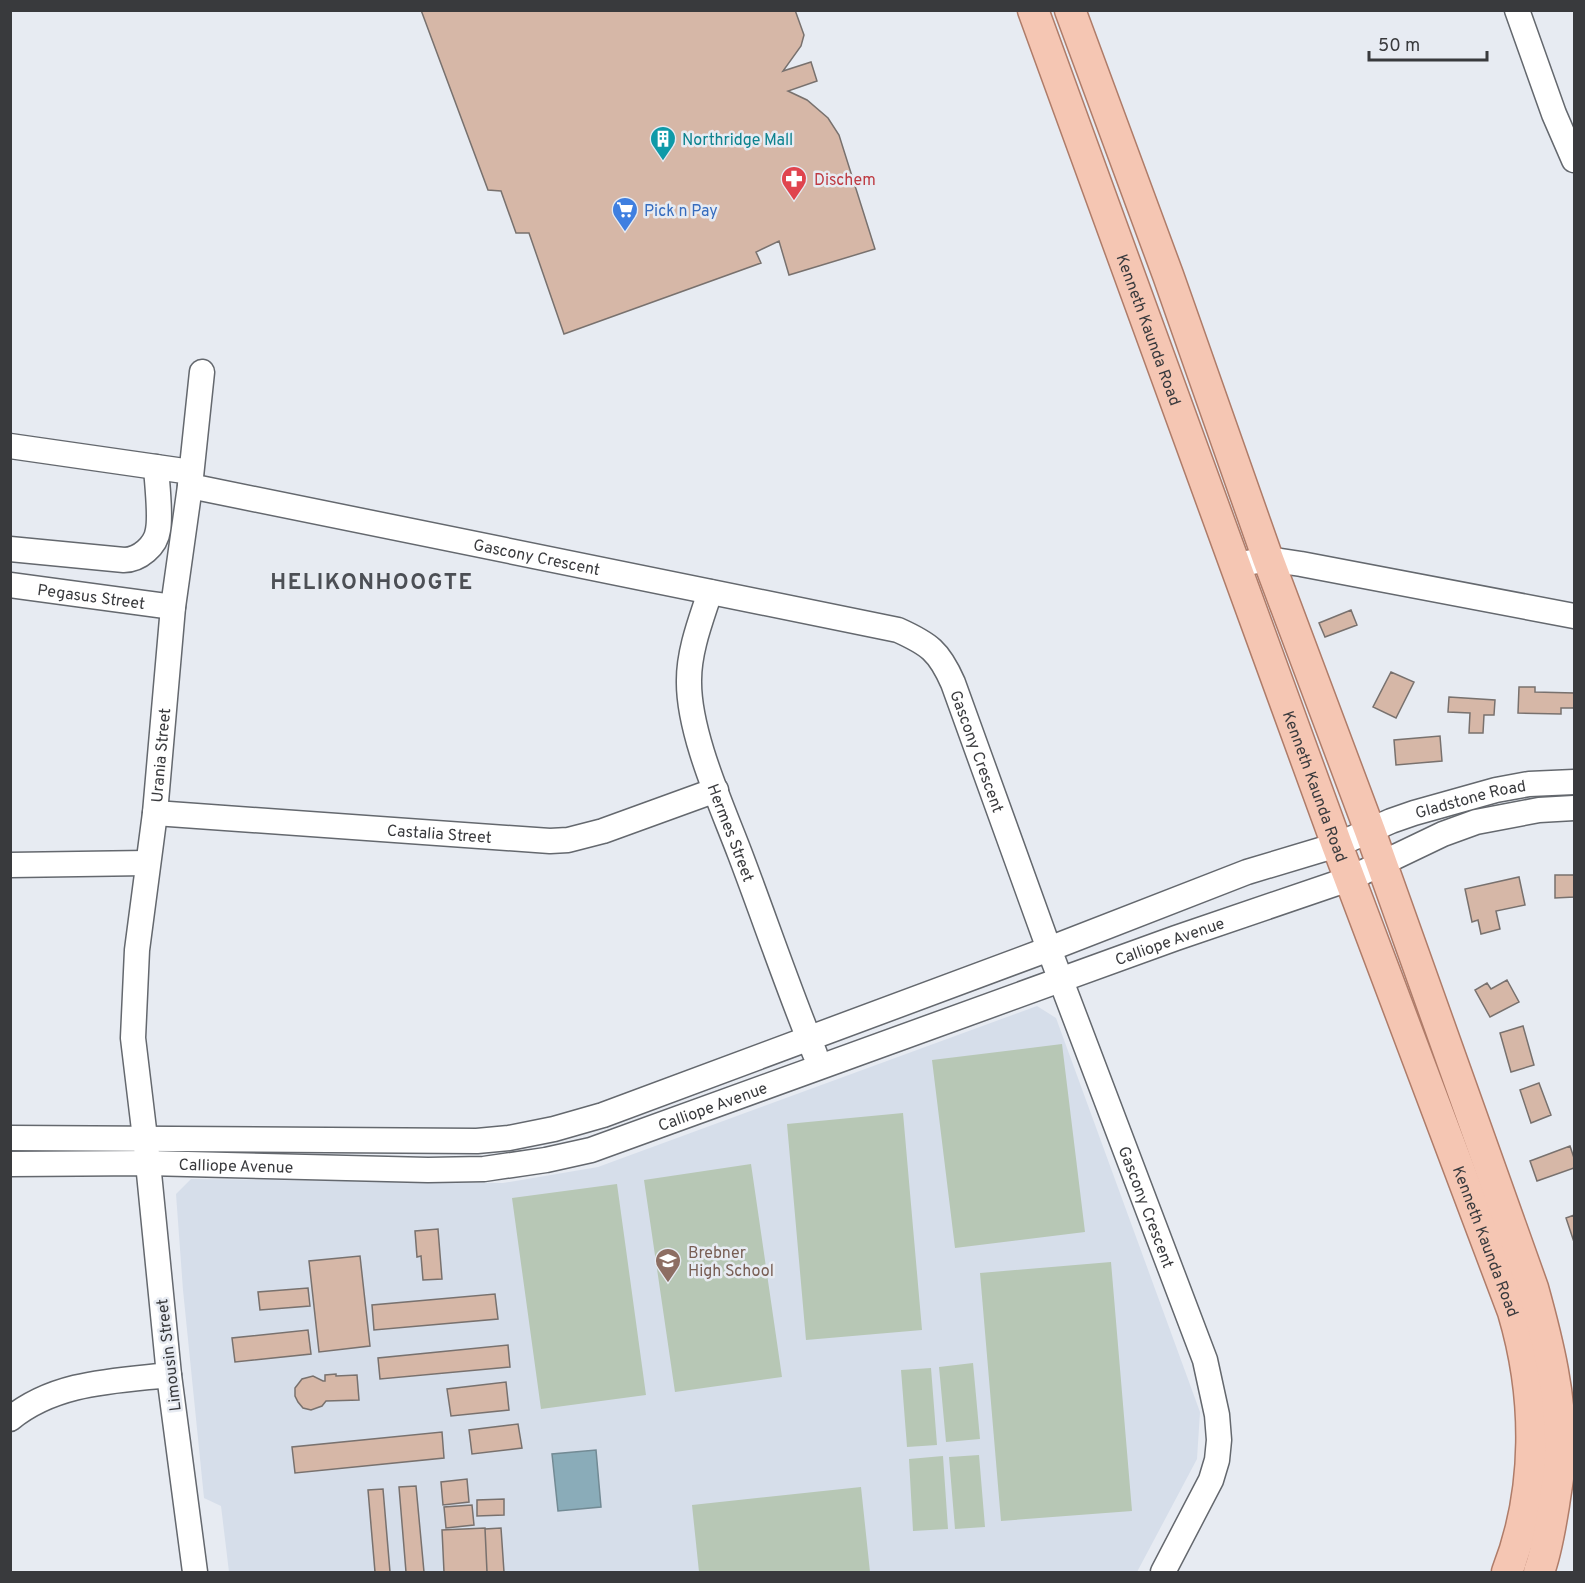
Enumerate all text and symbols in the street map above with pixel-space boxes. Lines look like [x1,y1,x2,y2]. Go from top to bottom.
scale bar [1369,24,1488,62]
text: 50 m [1378,35,1420,58]
building icon: Northridge Mall [648,124,678,162]
place label: Northridge Mall [682,131,793,151]
pharmacy icon: Dischem [779,164,809,202]
place label: Dischem [814,171,876,191]
supermarket icon: Pick n Pay [610,195,640,233]
place label: Pick n Pay [644,202,718,222]
street label: Kenneth Kaunda Road [1111,252,1184,409]
street label: Gascony Crescent [471,536,602,581]
district label: HELIKONHOOGTE [270,570,474,597]
street label: Pegasus Street [36,581,146,615]
street label: Gascony Crescent [944,688,1007,816]
street label: Urania Street [148,707,176,803]
street label: Kenneth Kaunda Road [1277,708,1351,865]
street label: Gladstone Road [1413,777,1528,824]
street label: Hermes Street [702,781,758,885]
street label: Castalia Street [386,821,492,849]
street label: Calliope Avenue [1113,914,1227,971]
street label: Calliope Avenue [656,1079,770,1137]
street label: Gascony Crescent [1113,1144,1177,1271]
street label: Calliope Avenue [178,1156,294,1179]
street label: Kenneth Kaunda Road [1447,1164,1522,1320]
place label: Brebner High School [688,1244,774,1282]
school or university icon: Brebner High School [653,1246,683,1284]
street label: Limousin Street [153,1297,187,1412]

